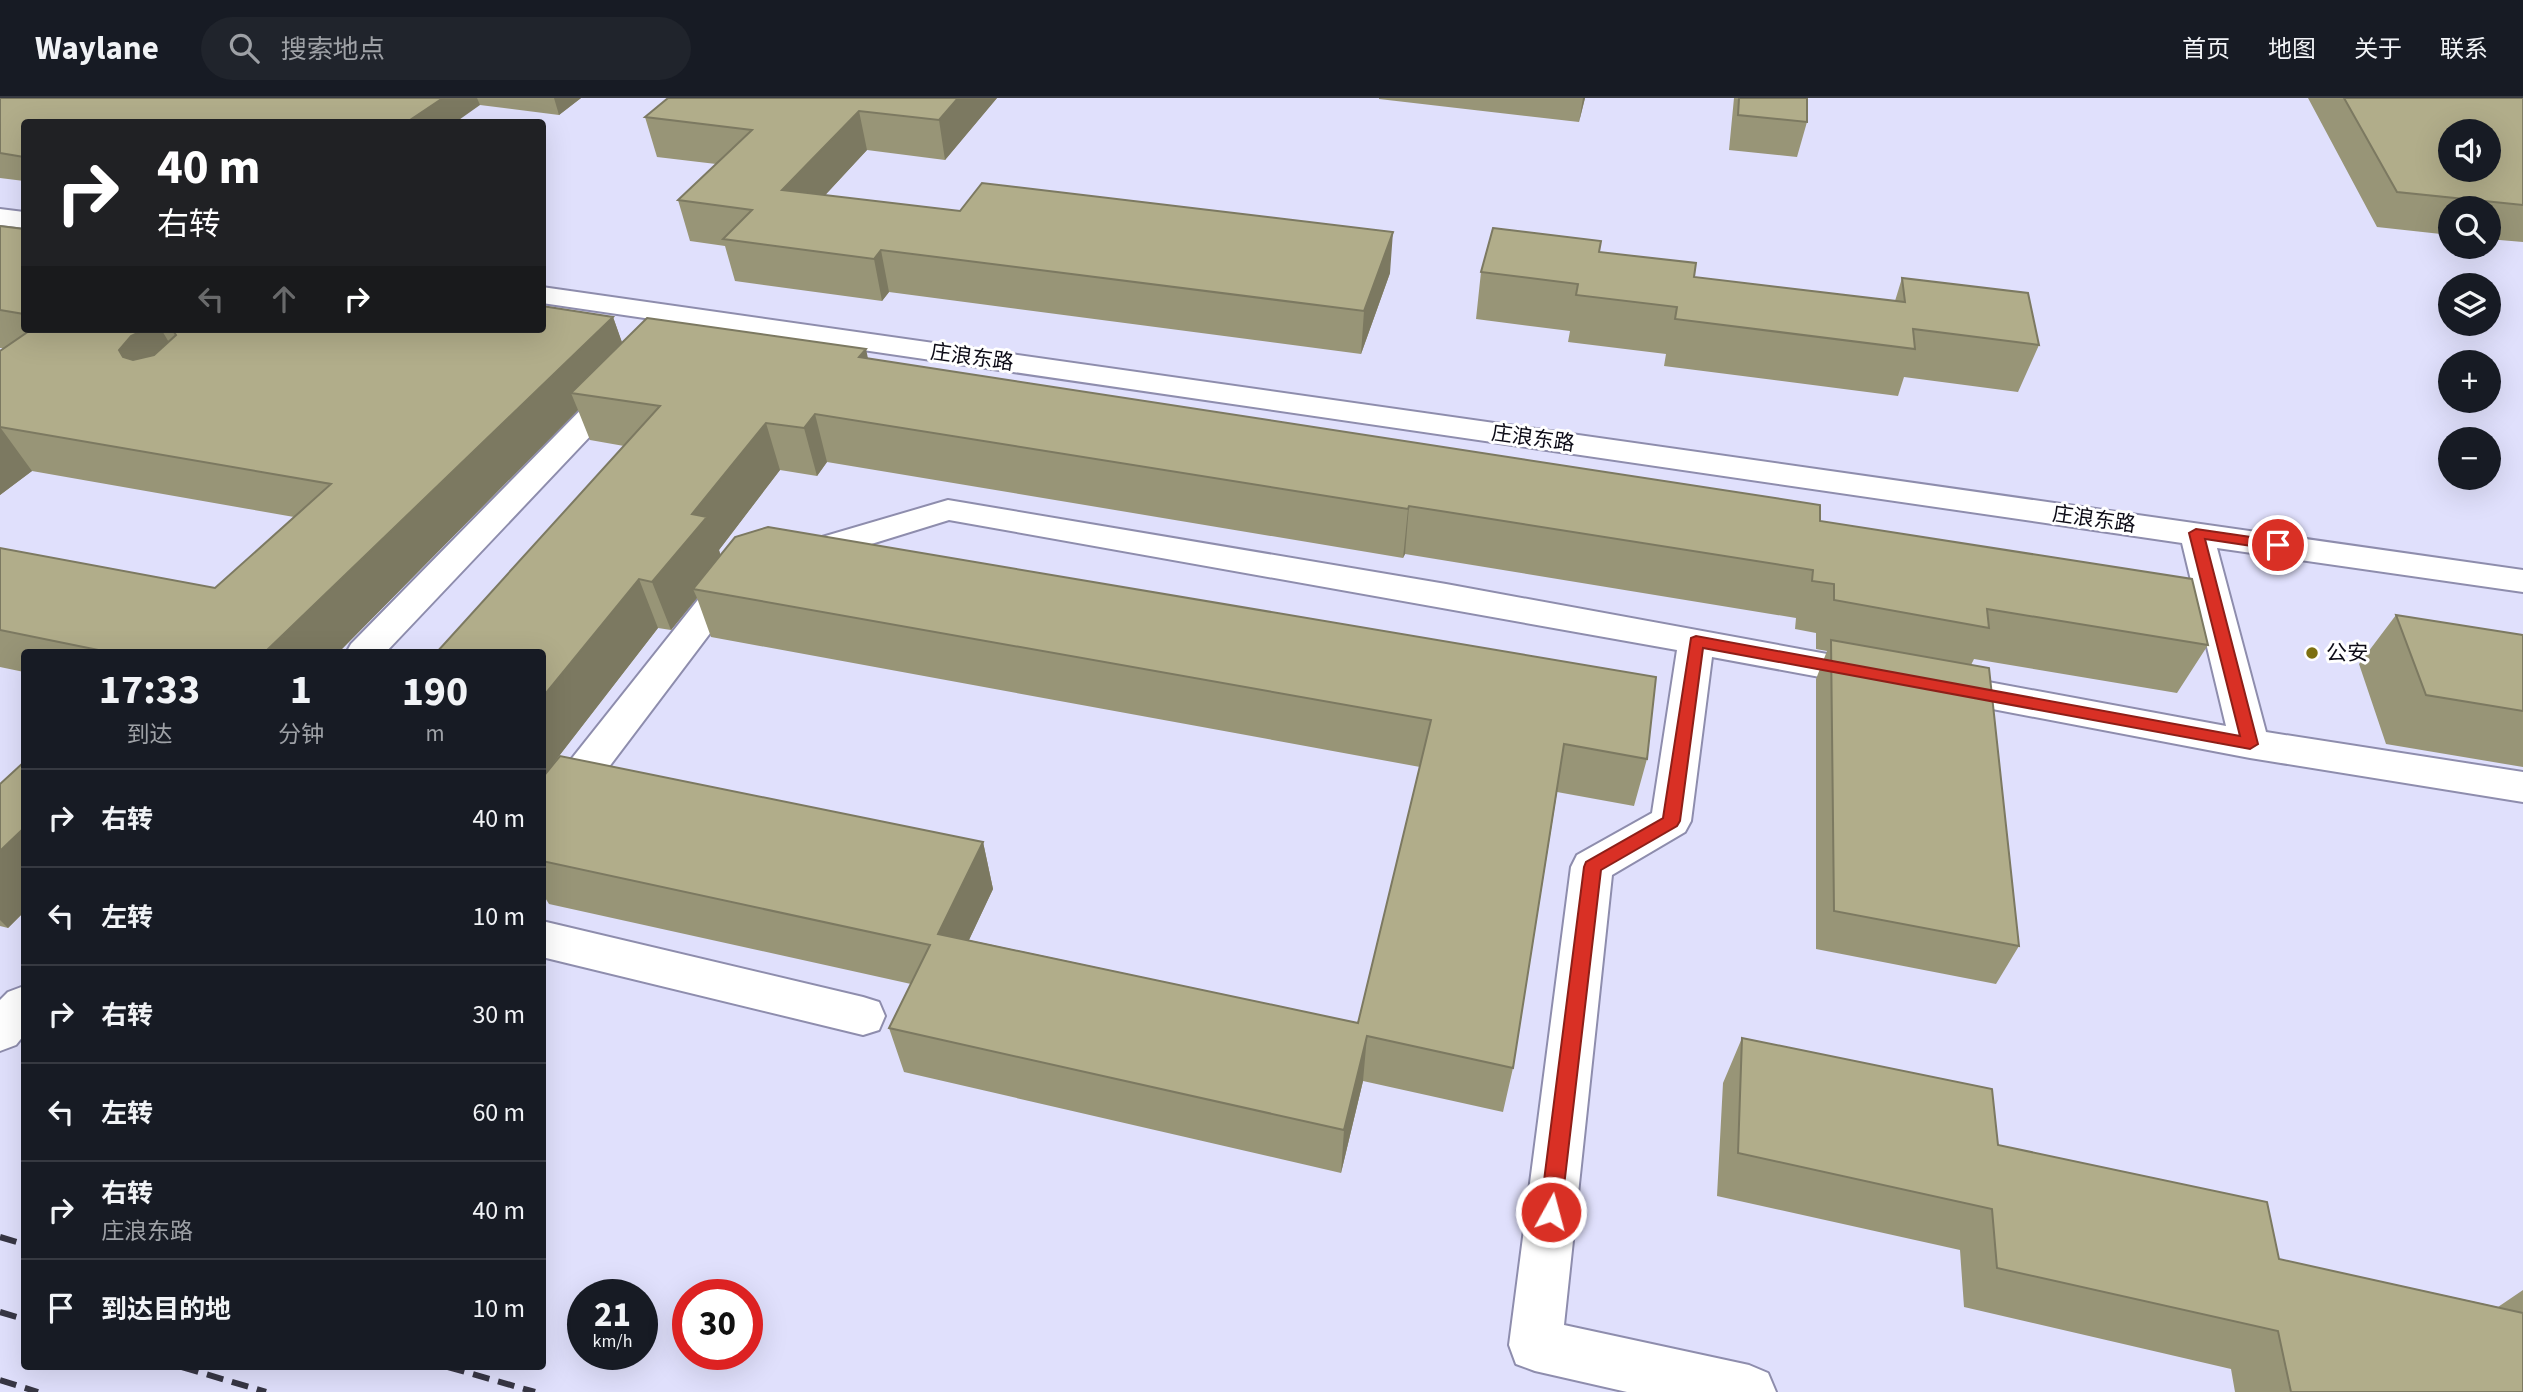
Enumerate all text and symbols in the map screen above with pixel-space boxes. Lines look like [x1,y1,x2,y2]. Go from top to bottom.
search box [201,17,691,80]
text: Waylane [35,25,159,72]
icon: search [225,29,263,67]
text: 搜索地点 [281,31,385,68]
text: 首页 [2182,32,2230,67]
text: 地图 [2268,32,2316,67]
text: 关于 [2354,32,2402,67]
text: 联系 [2440,32,2488,67]
map controls [2438,119,2501,490]
button: sound [2438,119,2501,182]
text: 40 m [157,133,261,203]
icon: right [42,147,133,238]
button: search [2438,196,2501,259]
text: 右转 [157,202,221,248]
button: layers [2438,273,2501,336]
icon: left [192,280,230,318]
icon: ahead [265,280,303,318]
icon: right [338,280,376,318]
street label: 庄浪东路 [928,336,1016,378]
button: + [2438,350,2501,413]
street label: 庄浪东路 [1489,417,1577,459]
button: − [2438,427,2501,490]
street label: 庄浪东路 [2050,498,2138,540]
pin [2248,515,2308,575]
icon: arrive [2259,526,2297,564]
place label: 公安 [2326,638,2368,668]
marker: 公安 [2304,645,2320,661]
text: 17:33 [99,660,200,720]
text: 1 [290,660,312,720]
text: 190 [402,662,468,722]
text: m [425,717,444,750]
text: 到达 [126,718,172,751]
text: 分钟 [278,718,324,751]
icon: right [42,799,80,837]
text: 40 m [472,800,525,837]
text: 右转 [101,801,153,838]
icon: left [42,897,80,935]
text: 10 m [472,898,525,935]
text: 左转 [101,899,153,936]
icon: right [42,995,80,1033]
text: 30 m [472,996,525,1033]
text: 右转 [101,997,153,1034]
icon: left [42,1093,80,1131]
text: 60 m [472,1094,525,1131]
text: 左转 [101,1095,153,1132]
text: 右转 [101,1175,153,1212]
position arrow [1514,1175,1588,1249]
icon: right [42,1191,80,1229]
text: 40 m [472,1192,525,1229]
text: 庄浪东路 [101,1215,193,1248]
speed limit sign: 30 [672,1279,763,1370]
icon: arrive [42,1289,80,1327]
text: 10 m [472,1290,525,1327]
text: 21 [594,1290,631,1340]
text: 到达目的地 [101,1291,231,1328]
text: km/h [593,1329,632,1354]

